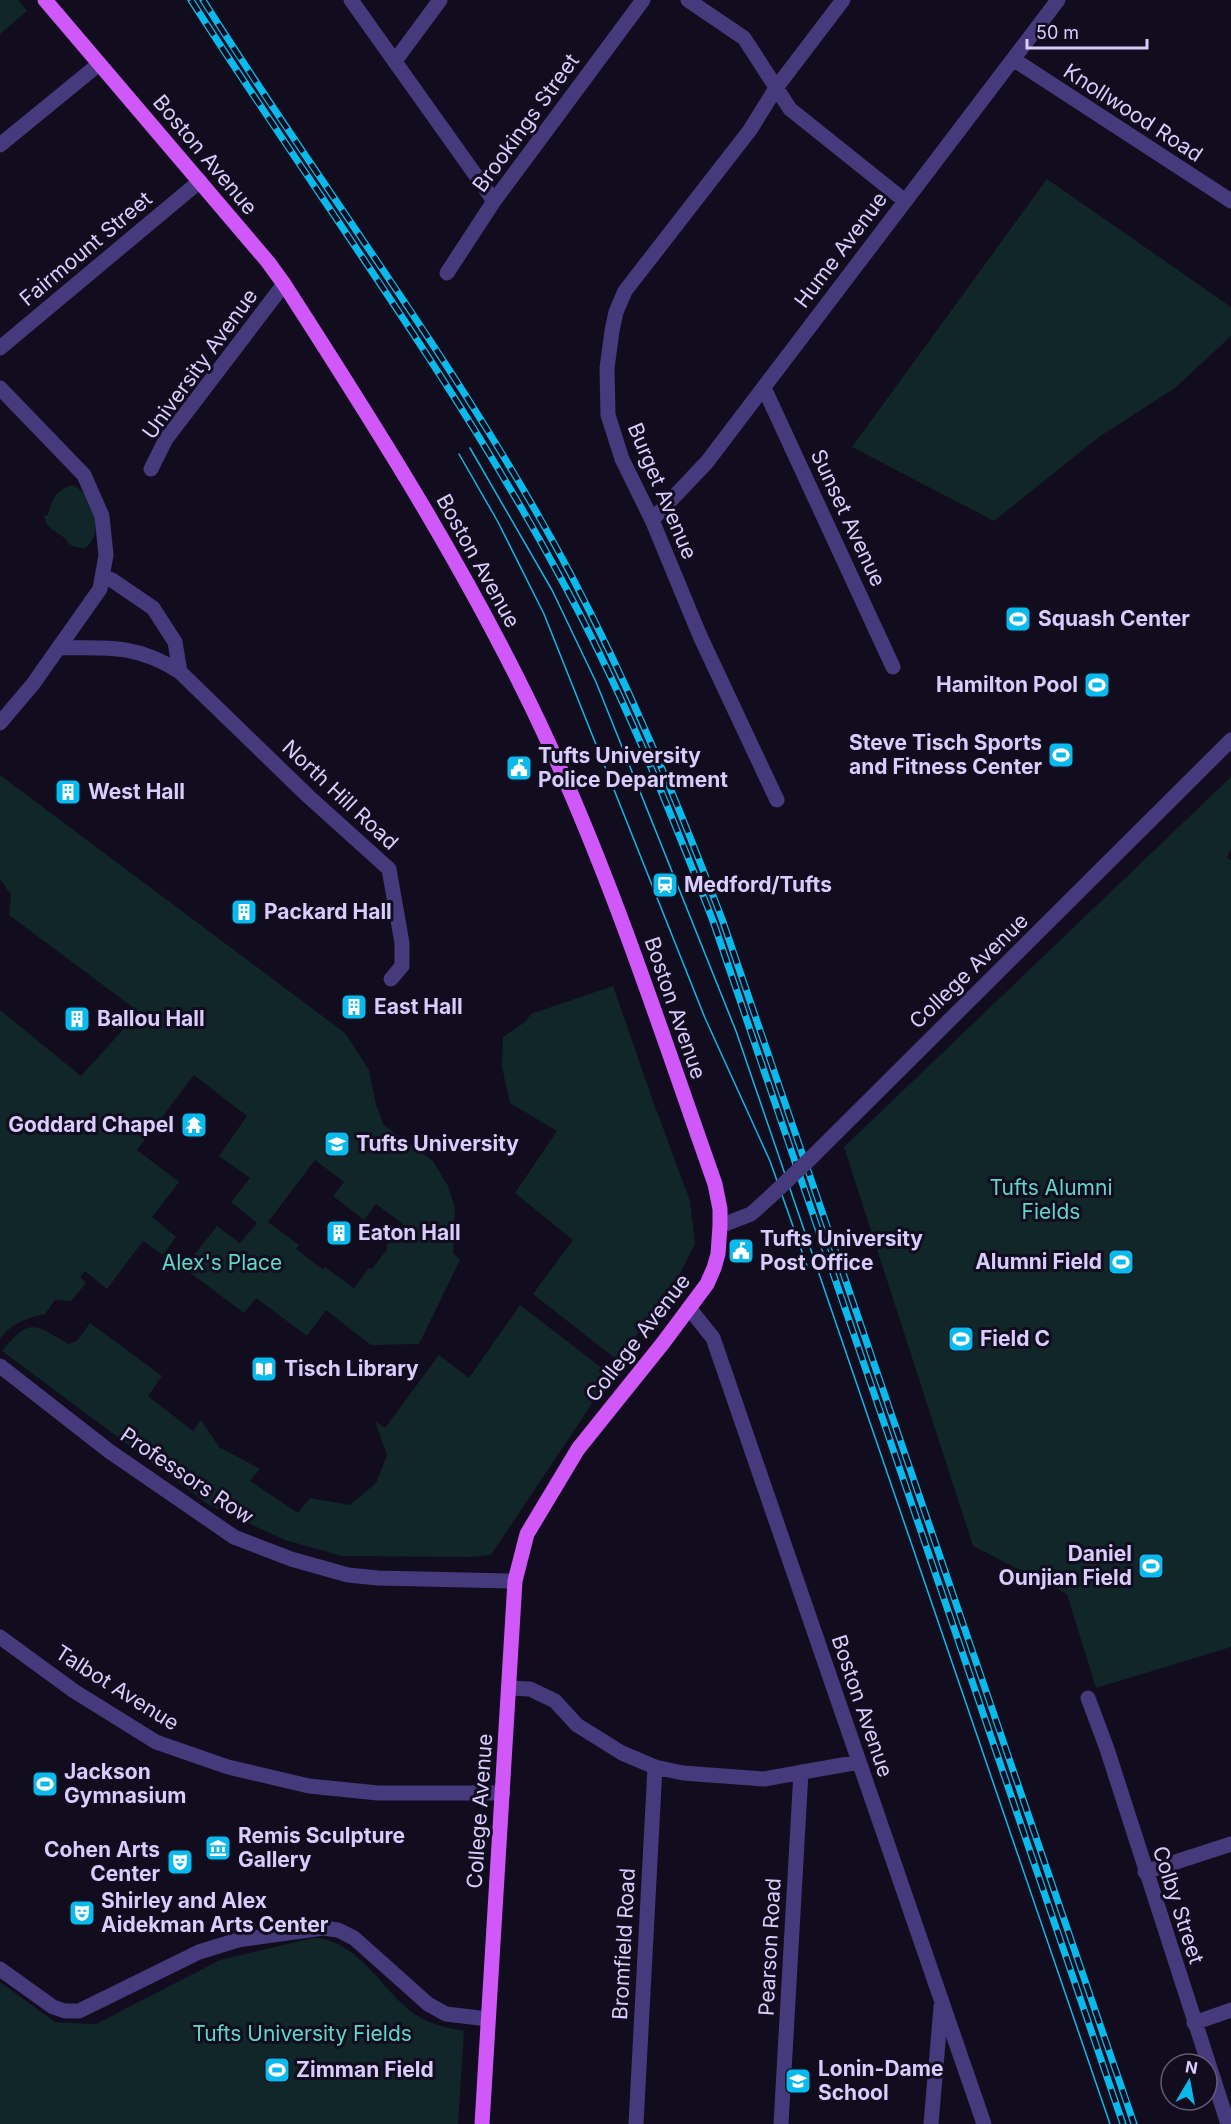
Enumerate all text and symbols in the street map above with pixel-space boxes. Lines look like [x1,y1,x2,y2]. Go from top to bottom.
scale bar [1027,12,1147,50]
text: 50 m [1036,22,1079,43]
street label: Brookings Street [467,49,584,197]
street label: Knollwood Road [1059,58,1207,167]
street label: Boston Avenue [148,90,263,220]
street label: Fairmount Street [15,186,157,311]
street label: Hume Avenue [789,187,892,312]
street label: University Avenue [137,284,262,444]
street label: Burget Avenue [623,419,702,563]
street label: Sunset Avenue [806,445,891,590]
street label: Boston Avenue [431,490,525,632]
sports icon: Squash Center [1003,604,1033,634]
place label: Squash Center [1038,606,1190,631]
sports icon: Hamilton Pool [1082,670,1112,700]
place label: Hamilton Pool [936,672,1078,697]
place label: Steve Tisch Sports and Fitness Center [849,730,1042,779]
street label: North Hill Road [277,735,403,855]
sports icon: Steve Tisch Sports and Fitness Center [1046,740,1076,770]
place label: Tufts University Police Department [538,743,728,792]
public building icon: Tufts University Police Department [504,753,534,783]
building icon: West Hall [53,777,83,807]
place label: West Hall [88,779,185,804]
station icon: Medford/Tufts [650,870,680,900]
place label: Medford/Tufts [684,872,832,897]
building icon: Packard Hall [229,897,259,927]
place label: Packard Hall [264,899,392,924]
street label: College Avenue [904,908,1033,1034]
street label: Boston Avenue [639,933,712,1082]
building icon: East Hall [339,992,369,1022]
place label: East Hall [374,994,463,1019]
building icon: Ballou Hall [62,1004,92,1034]
place label: Ballou Hall [97,1006,205,1031]
temple icon: Goddard Chapel [179,1110,209,1140]
place label: Goddard Chapel [8,1112,174,1137]
school or university icon: Tufts University [322,1129,352,1159]
place label: Tufts University [356,1131,519,1156]
park label: Tufts Alumni Fields [989,1175,1113,1224]
building icon: Eaton Hall [324,1218,354,1248]
place label: Eaton Hall [358,1220,461,1245]
place label: Tufts University Post Office [760,1226,923,1275]
public building icon: Tufts University Post Office [726,1236,756,1266]
sports icon: Alumni Field [1106,1247,1136,1277]
place label: Alumni Field [975,1249,1102,1274]
park label: Alex's Place [162,1250,282,1275]
street label: College Avenue [580,1269,695,1407]
sports icon: Field C [946,1324,976,1354]
place label: Field C [980,1326,1050,1351]
library icon: Tisch Library [249,1354,279,1384]
place label: Tisch Library [284,1356,419,1381]
street label: Professors Row [116,1422,259,1529]
place label: Daniel Ounjian Field [999,1541,1132,1590]
sports icon: Daniel Ounjian Field [1136,1551,1166,1581]
street label: Boston Avenue [826,1631,899,1780]
street label: Talbot Avenue [51,1640,184,1736]
street label: College Avenue [462,1733,497,1889]
place label: Jackson Gymnasium [64,1759,187,1808]
sports icon: Jackson Gymnasium [30,1769,60,1799]
place label: Remis Sculpture Gallery [238,1823,405,1872]
museum icon: Remis Sculpture Gallery [203,1833,233,1863]
place label: Cohen Arts Center [44,1837,160,1886]
street label: Colby Street [1148,1843,1209,1967]
theatre icon: Cohen Arts Center [165,1847,195,1877]
street label: Bromfield Road [607,1867,640,2020]
street label: Pearson Road [753,1877,786,2017]
place label: Shirley and Alex Aidekman Arts Center [101,1888,329,1937]
theatre icon: Shirley and Alex Aidekman Arts Center [67,1898,97,1928]
park label: Tufts University Fields [192,2021,412,2046]
north arrow [1159,2052,1219,2112]
sports icon: Zimman Field [262,2055,292,2085]
place label: Lonin-Dame School [818,2056,943,2105]
text: N [1184,2056,1199,2078]
place label: Zimman Field [296,2057,434,2082]
school or university icon: Lonin-Dame School [783,2066,813,2096]

